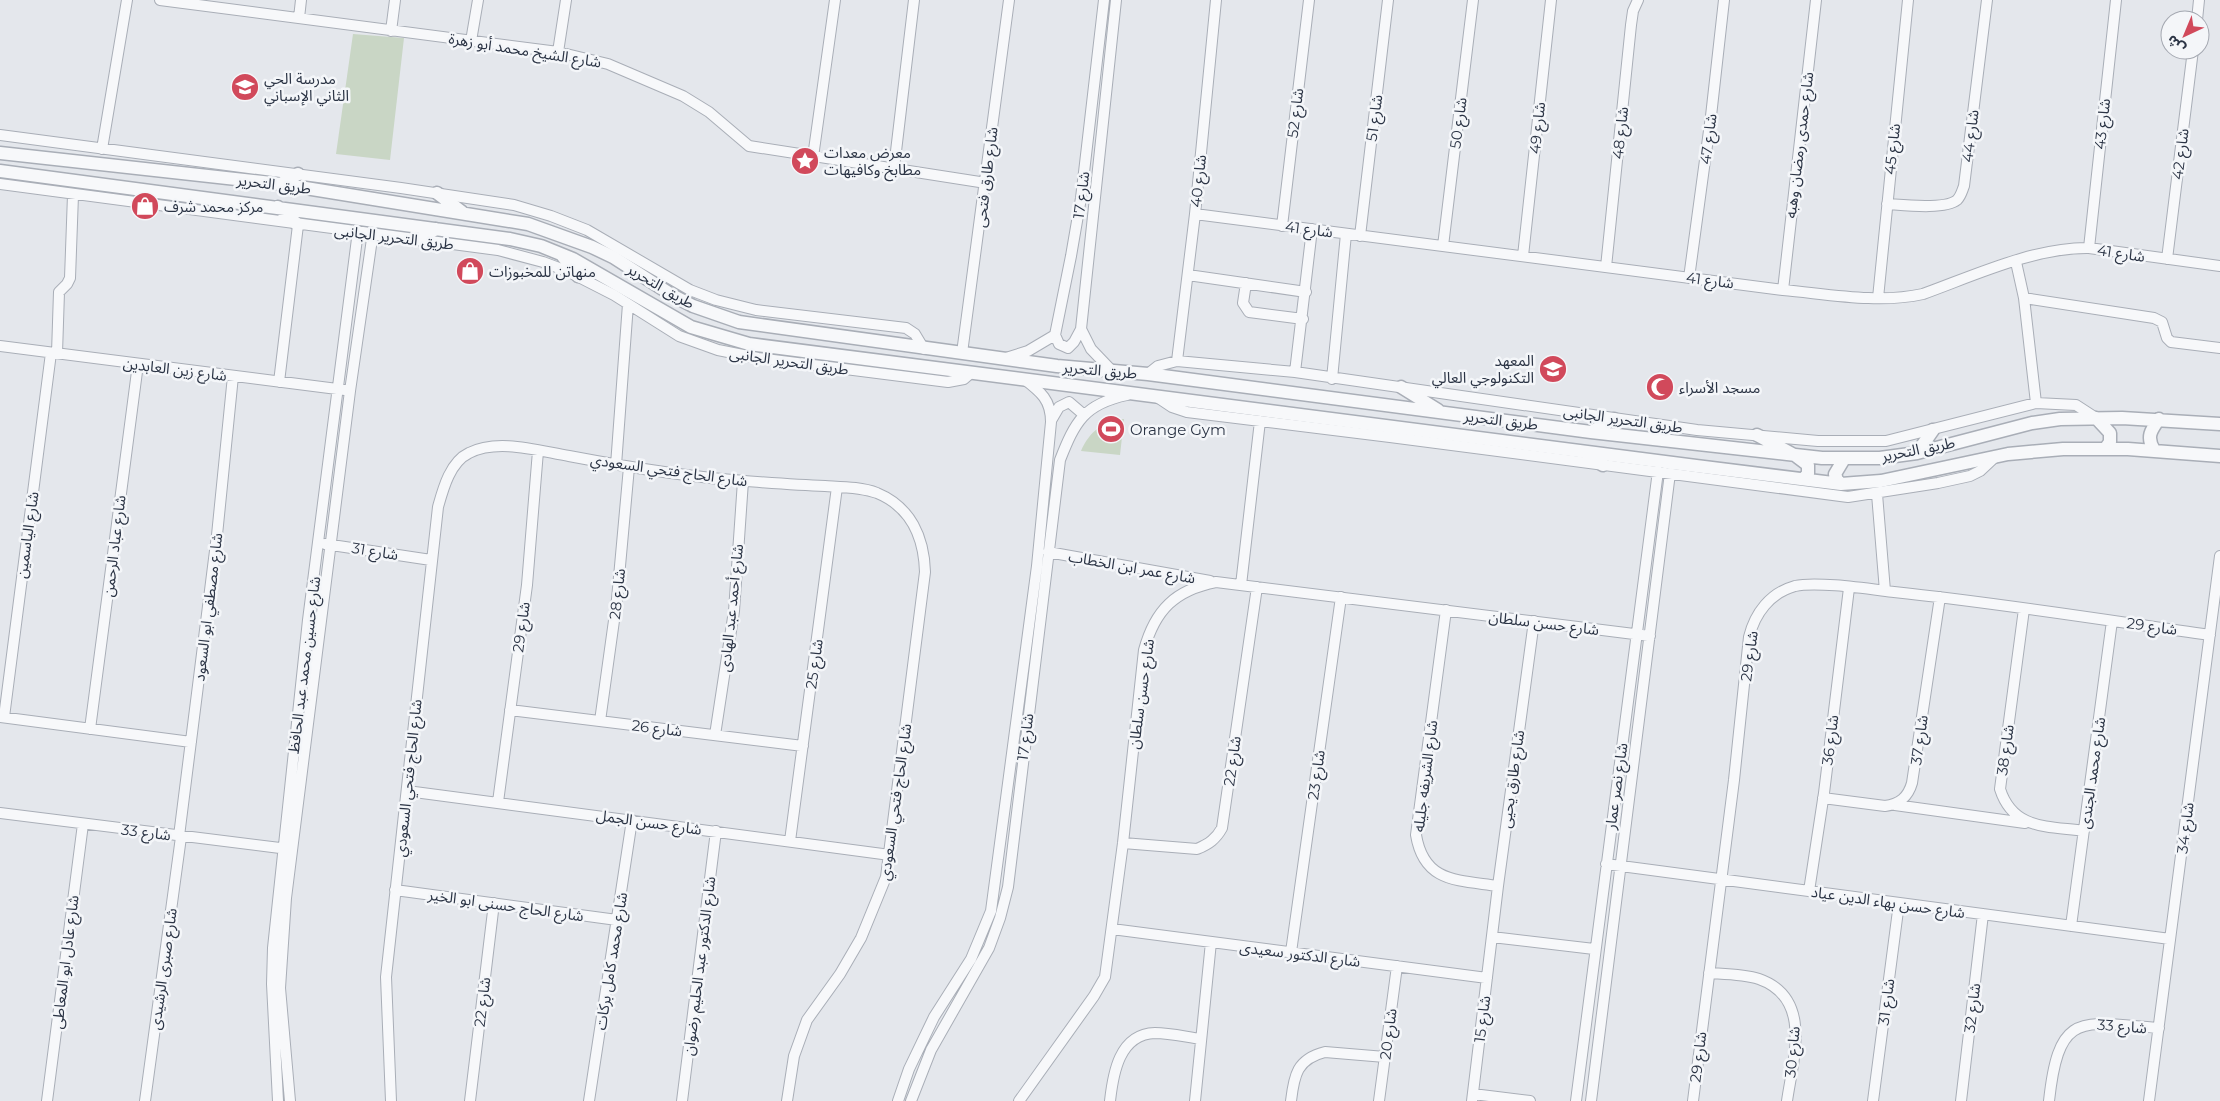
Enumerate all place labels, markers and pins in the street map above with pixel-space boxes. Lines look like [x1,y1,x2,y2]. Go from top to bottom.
place label: مدرسة الحي الثاني الإسباني [264,69,349,107]
school or university icon: مدرسة الحي الثاني الإسباني [230,72,260,102]
place label: معرض معدات مطابخ وكافيهات [824,143,921,182]
place icon: معرض معدات مطابخ وكافيهات [790,146,820,176]
shop icon: مركز محمد شرف [130,191,160,221]
place label: مركز محمد شرف [164,197,263,216]
shop icon: منهاتن للمخبوزات [455,256,485,286]
place label: منهاتن للمخبوزات [489,262,596,281]
place label: المعهد التكنولوجي العالي [1432,351,1534,389]
school or university icon: المعهد التكنولوجي العالي [1538,354,1568,384]
mosque icon: مسجد الأسراء [1645,372,1675,402]
place label: مسجد الأسراء [1679,378,1760,397]
sports icon: Orange Gym [1096,414,1126,444]
place label: Orange Gym [1130,420,1226,439]

